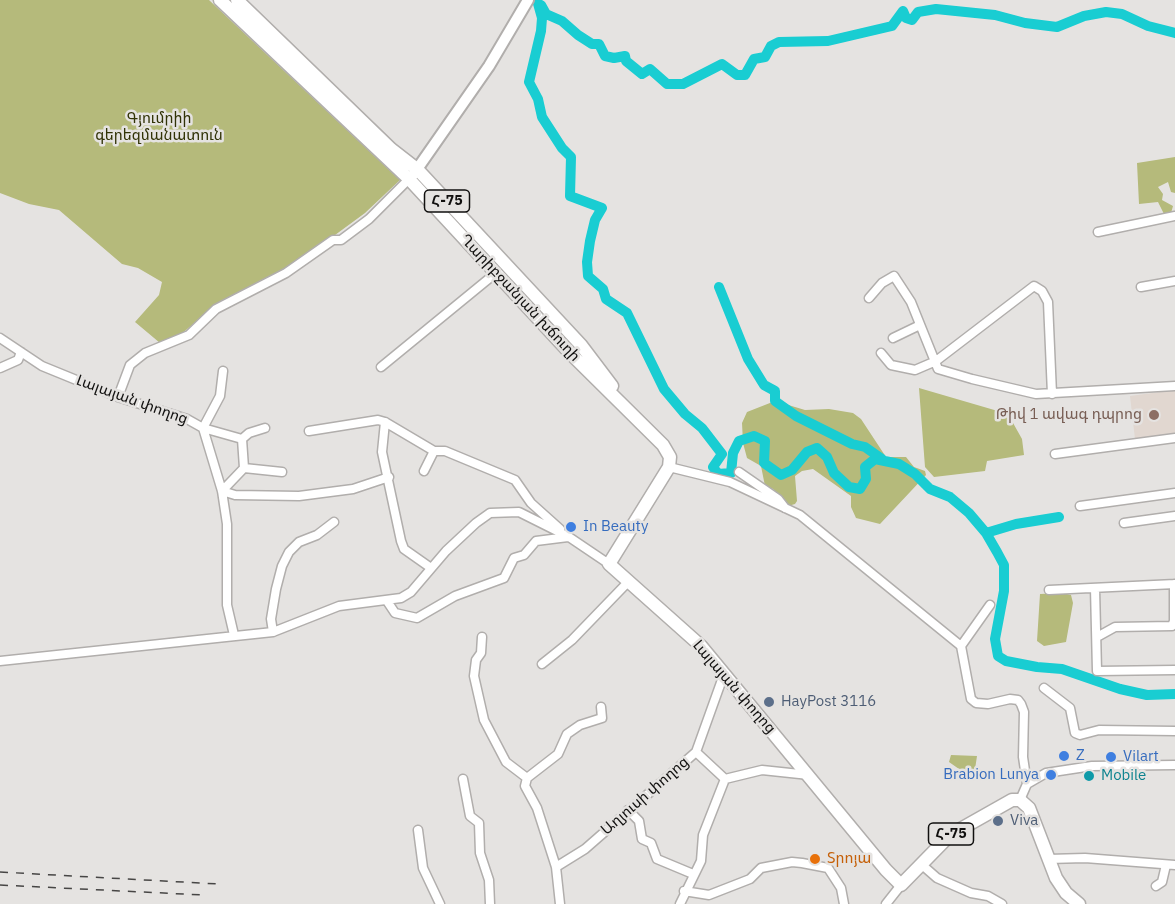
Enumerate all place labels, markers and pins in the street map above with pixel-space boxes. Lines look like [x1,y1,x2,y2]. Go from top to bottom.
place label: Թիվ 1 ավագ դպրոց [996,406,1142,424]
marker: Թիվ 1 ավագ դպրոց [1147,408,1161,422]
place label: In Beauty [583,518,648,536]
marker: In Beauty [564,520,578,534]
place label: HayPost 3116 [781,693,876,711]
marker: HayPost 3116 [762,695,776,709]
place label: Z [1076,747,1085,765]
place label: Vilart [1123,748,1159,766]
marker: Z [1057,749,1071,763]
marker: Vilart [1104,750,1118,764]
place label: Brabion Lunya [943,766,1039,784]
place label: Mobile [1101,767,1146,785]
marker: Brabion Lunya [1044,768,1058,782]
marker: Mobile [1082,769,1096,783]
place label: Viva [1010,812,1038,830]
marker: Viva [991,814,1005,828]
place label: Տրոյա [827,850,871,868]
marker: Տրոյա [808,852,822,866]

